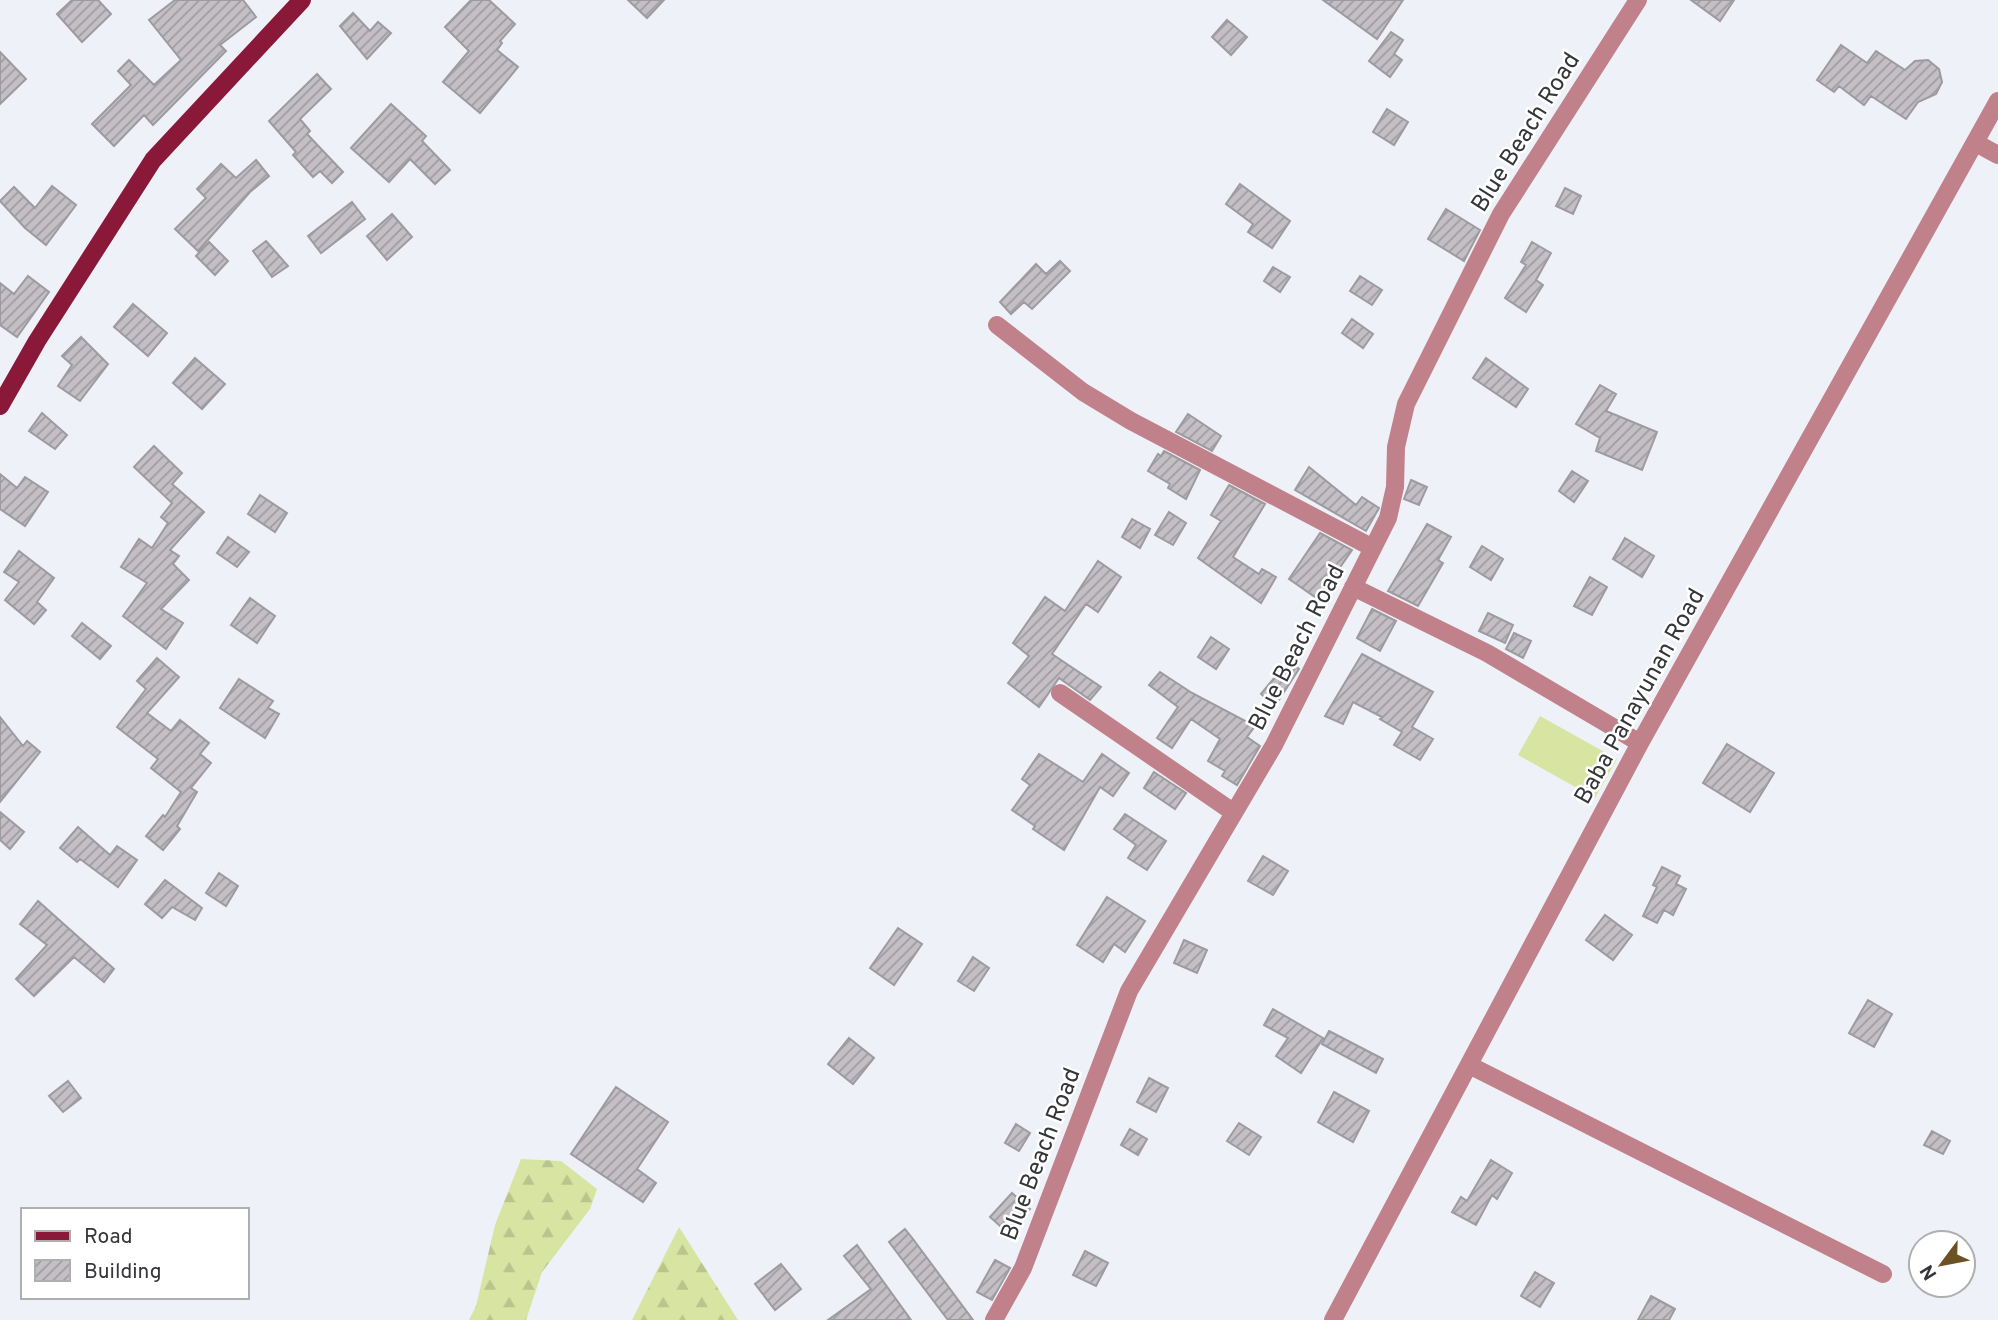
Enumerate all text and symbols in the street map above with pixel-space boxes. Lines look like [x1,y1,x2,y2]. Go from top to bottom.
street label: Blue Beach Road [1466,48,1588,218]
street label: Blue Beach Road [1243,560,1353,736]
street label: Baba Panayunan Road [1569,584,1713,810]
street label: Blue Beach Road [995,1064,1089,1245]
legend [21,1208,248,1299]
text: Road [84,1224,133,1251]
north arrow [1907,1229,1977,1299]
text: Building [84,1259,162,1286]
text: N [1915,1260,1943,1284]

